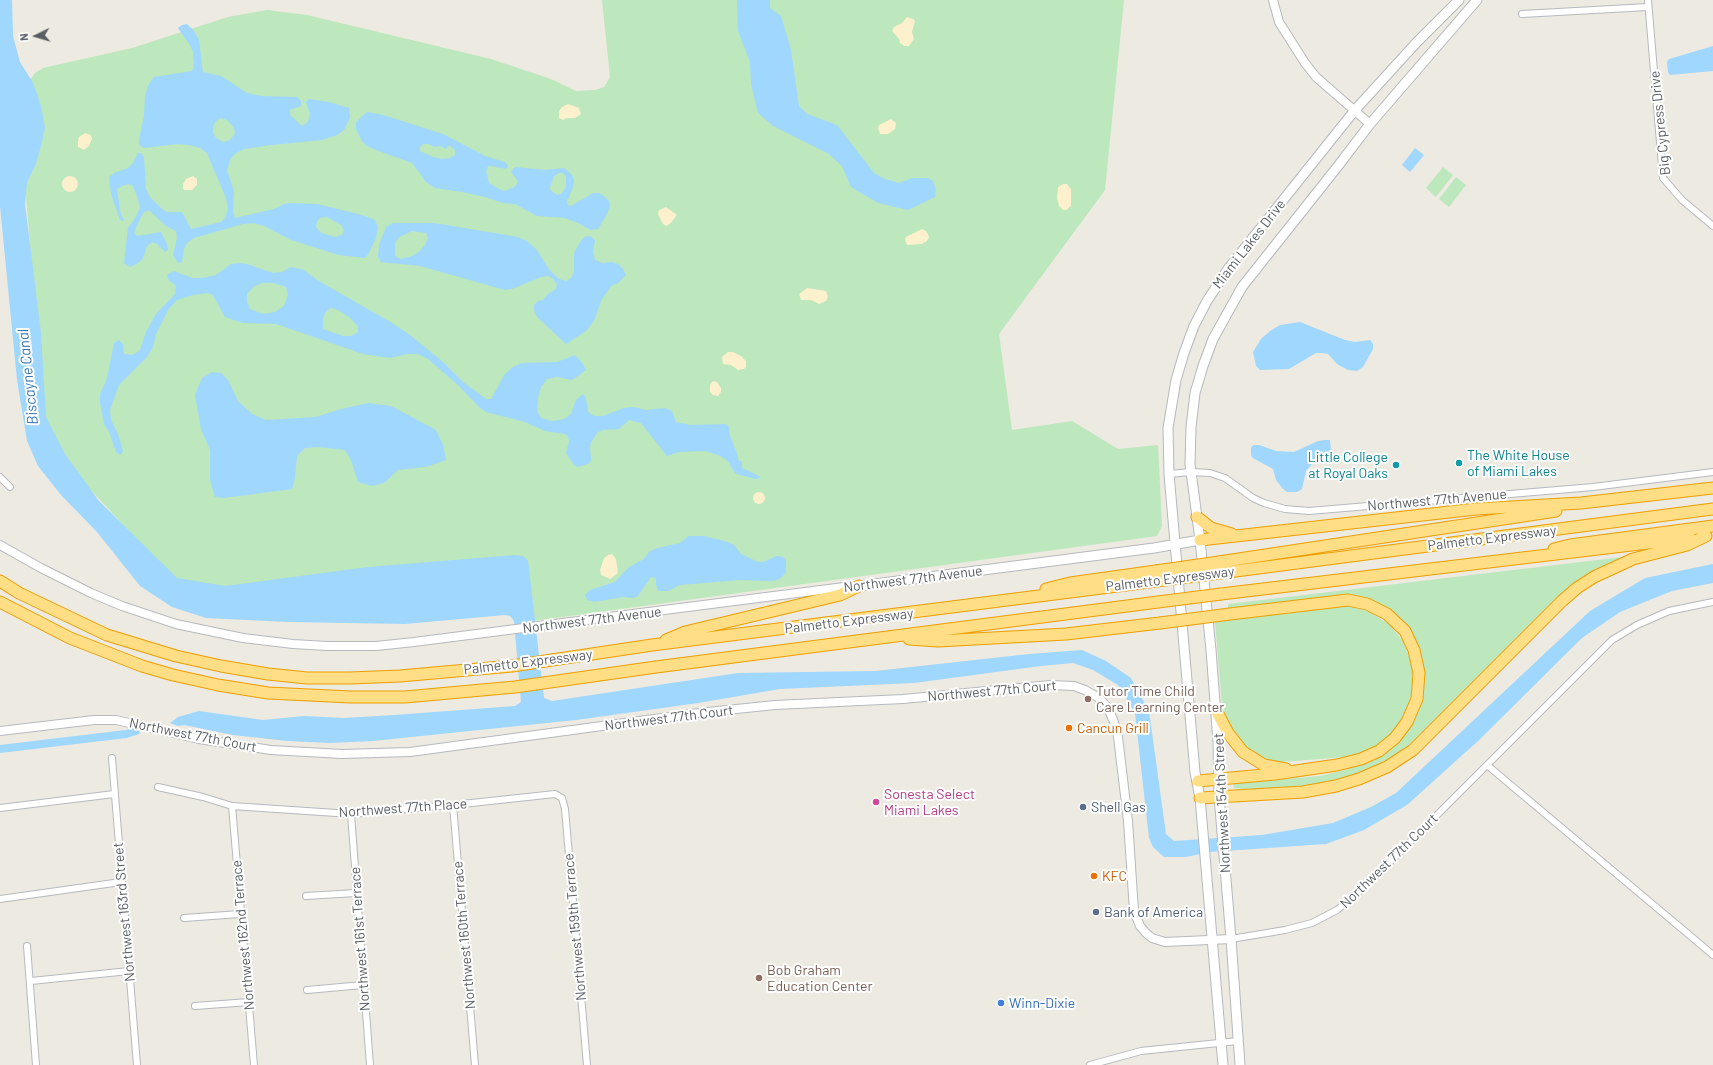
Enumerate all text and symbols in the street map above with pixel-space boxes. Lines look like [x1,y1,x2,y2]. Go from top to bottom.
north arrow [16,16,56,56]
text: N [17,33,30,41]
street label: Big Cypress Drive [1646,70,1674,176]
street label: Miami Lakes Drive [1209,196,1289,292]
water label: Biscayne Canal [14,328,42,426]
place label: The White House of Miami Lakes [1467,447,1570,480]
place label: Little College at Royal Oaks [1308,449,1388,482]
marker: The White House of Miami Lakes [1454,458,1464,468]
marker: Little College at Royal Oaks [1391,460,1401,470]
street label: Northwest 77th Avenue [1367,486,1507,514]
street label: Palmetto Expressway [1427,522,1557,554]
street label: Northwest 77th Avenue [843,562,983,596]
street label: Palmetto Expressway [1105,563,1235,595]
street label: Northwest 77th Avenue [522,603,662,637]
street label: Palmetto Expressway [784,605,914,637]
street label: Palmetto Expressway [463,646,593,678]
street label: Northwest 77th Court [927,677,1057,705]
place label: Tutor Time Child Care Learning Center [1096,683,1224,716]
marker: Tutor Time Child Care Learning Center [1083,694,1093,704]
street label: Northwest 77th Court [604,702,734,734]
street label: Northwest 77th Court [128,714,258,756]
place label: Cancun Grill [1077,720,1149,736]
marker: Cancun Grill [1064,723,1074,733]
street label: Northwest 154th Street [1210,733,1234,873]
place label: Sonesta Select Miami Lakes [884,786,975,818]
street label: Northwest 77th Place [338,795,468,821]
marker: Sonesta Select Miami Lakes [871,797,881,807]
place label: Shell Gas [1091,799,1146,815]
marker: Shell Gas [1078,802,1088,812]
street label: Northwest 77th Court [1337,810,1441,912]
street label: Northwest 163rd Street [110,842,138,982]
street label: Northwest 159th Terrace [560,853,590,1001]
street label: Northwest 162nd Terrace [228,859,258,1011]
street label: Northwest 160th Terrace [449,860,479,1010]
street label: Northwest 161st Terrace [347,866,373,1012]
place label: KFC [1102,868,1127,884]
marker: KFC [1089,871,1099,881]
place label: Bank of America [1104,904,1203,920]
marker: Bank of America [1091,907,1101,917]
place label: Bob Graham Education Center [767,962,873,994]
marker: Bob Graham Education Center [754,973,764,983]
place label: Winn-Dixie [1009,995,1075,1011]
marker: Winn-Dixie [996,998,1006,1008]

